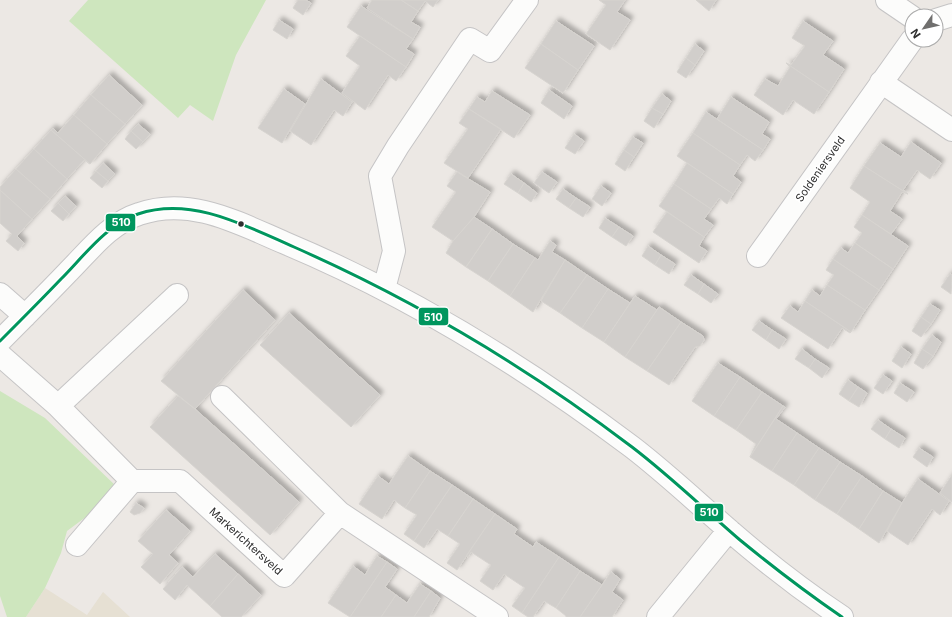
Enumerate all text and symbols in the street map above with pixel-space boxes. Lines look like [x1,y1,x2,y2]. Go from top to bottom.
north arrow [904,8,944,48]
text: N [908,26,924,41]
street label: Soldeniersveld [792,134,848,204]
line badge: 510 [105,213,136,232]
text: 510 [111,215,131,229]
unlabelled marker [236,219,246,229]
line badge: 510 [418,307,449,326]
text: 510 [423,310,443,324]
line badge: 510 [694,503,724,522]
street label: Markerichtersveld [206,504,286,578]
text: 510 [699,505,719,519]

